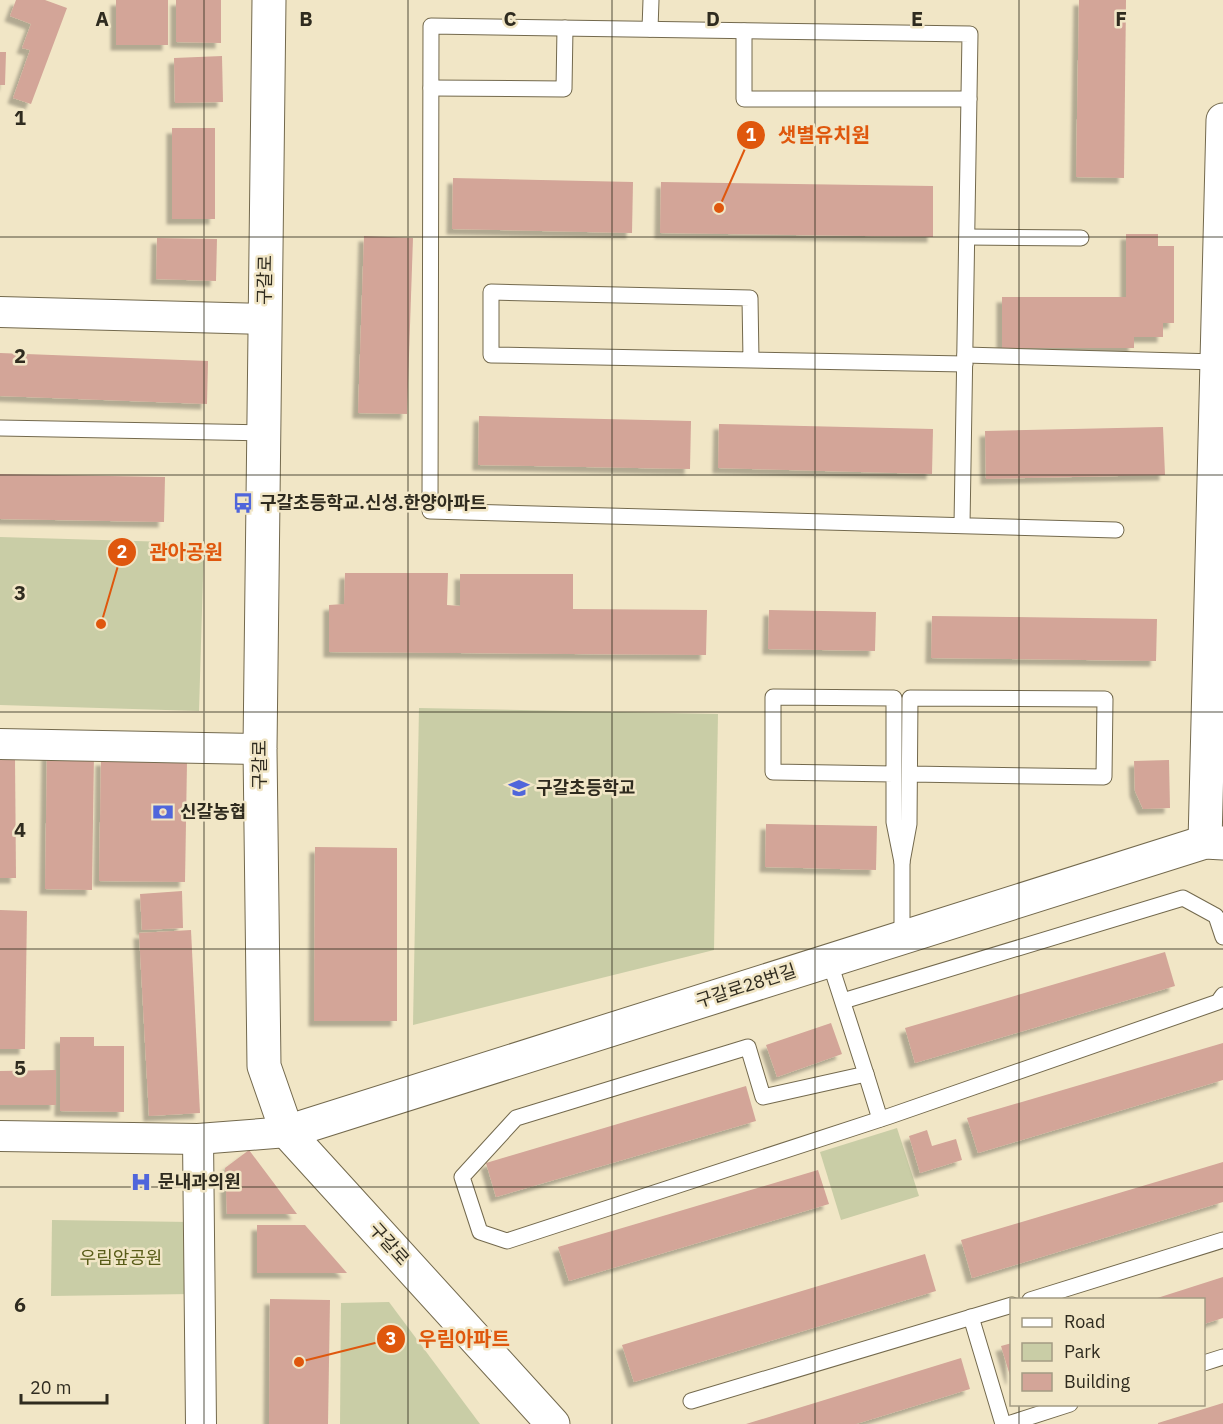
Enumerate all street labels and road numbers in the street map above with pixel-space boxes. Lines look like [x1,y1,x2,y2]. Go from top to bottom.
street label: 구갈로 [253,255,276,305]
street label: 구갈로 [248,740,271,790]
street label: 구갈로28번길 [693,958,799,1013]
street label: 구갈로 [364,1218,415,1270]

